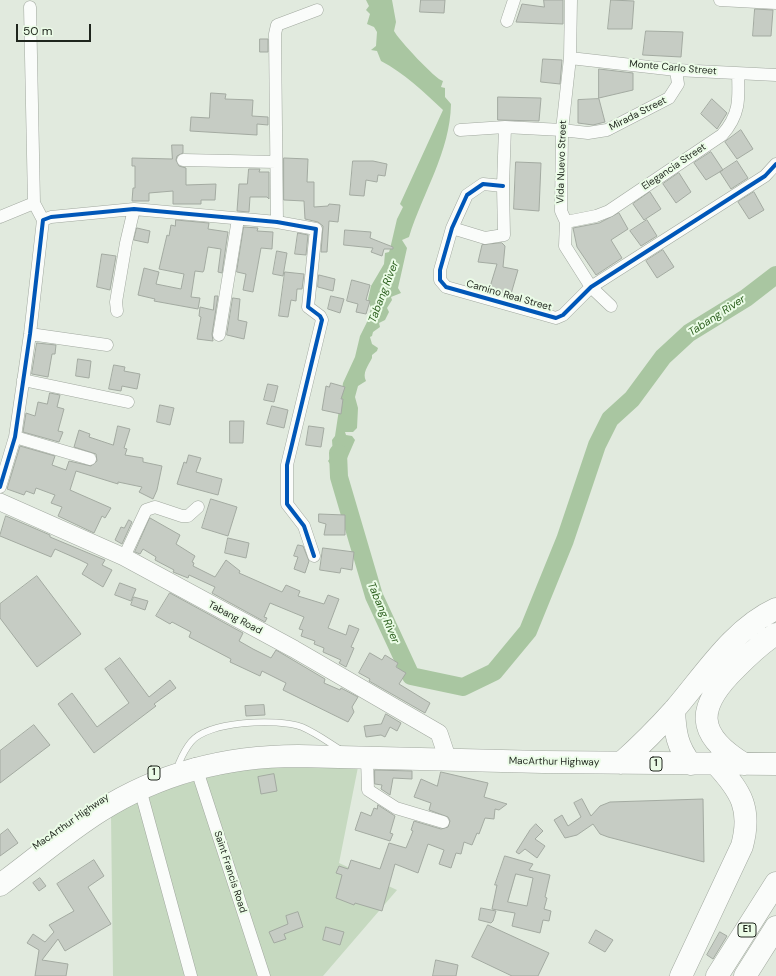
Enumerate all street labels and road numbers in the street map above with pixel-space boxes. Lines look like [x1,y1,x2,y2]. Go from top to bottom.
street label: Monte Carlo Street [629,58,717,78]
street label: Mirada Street [607,94,669,134]
street label: Vida Nuevo Street [555,120,569,204]
street label: Elegancia Street [640,141,708,193]
street label: Camino Real Street [465,278,553,314]
street label: Tabang Road [206,599,264,637]
street label: MacArthur Highway [509,755,599,769]
road number: 1 [650,757,662,771]
road number: 1 [148,766,160,780]
street label: MacArthur Highway [30,791,112,853]
street label: Saint Francis Road [211,830,249,914]
road number: E1 [738,923,756,937]

